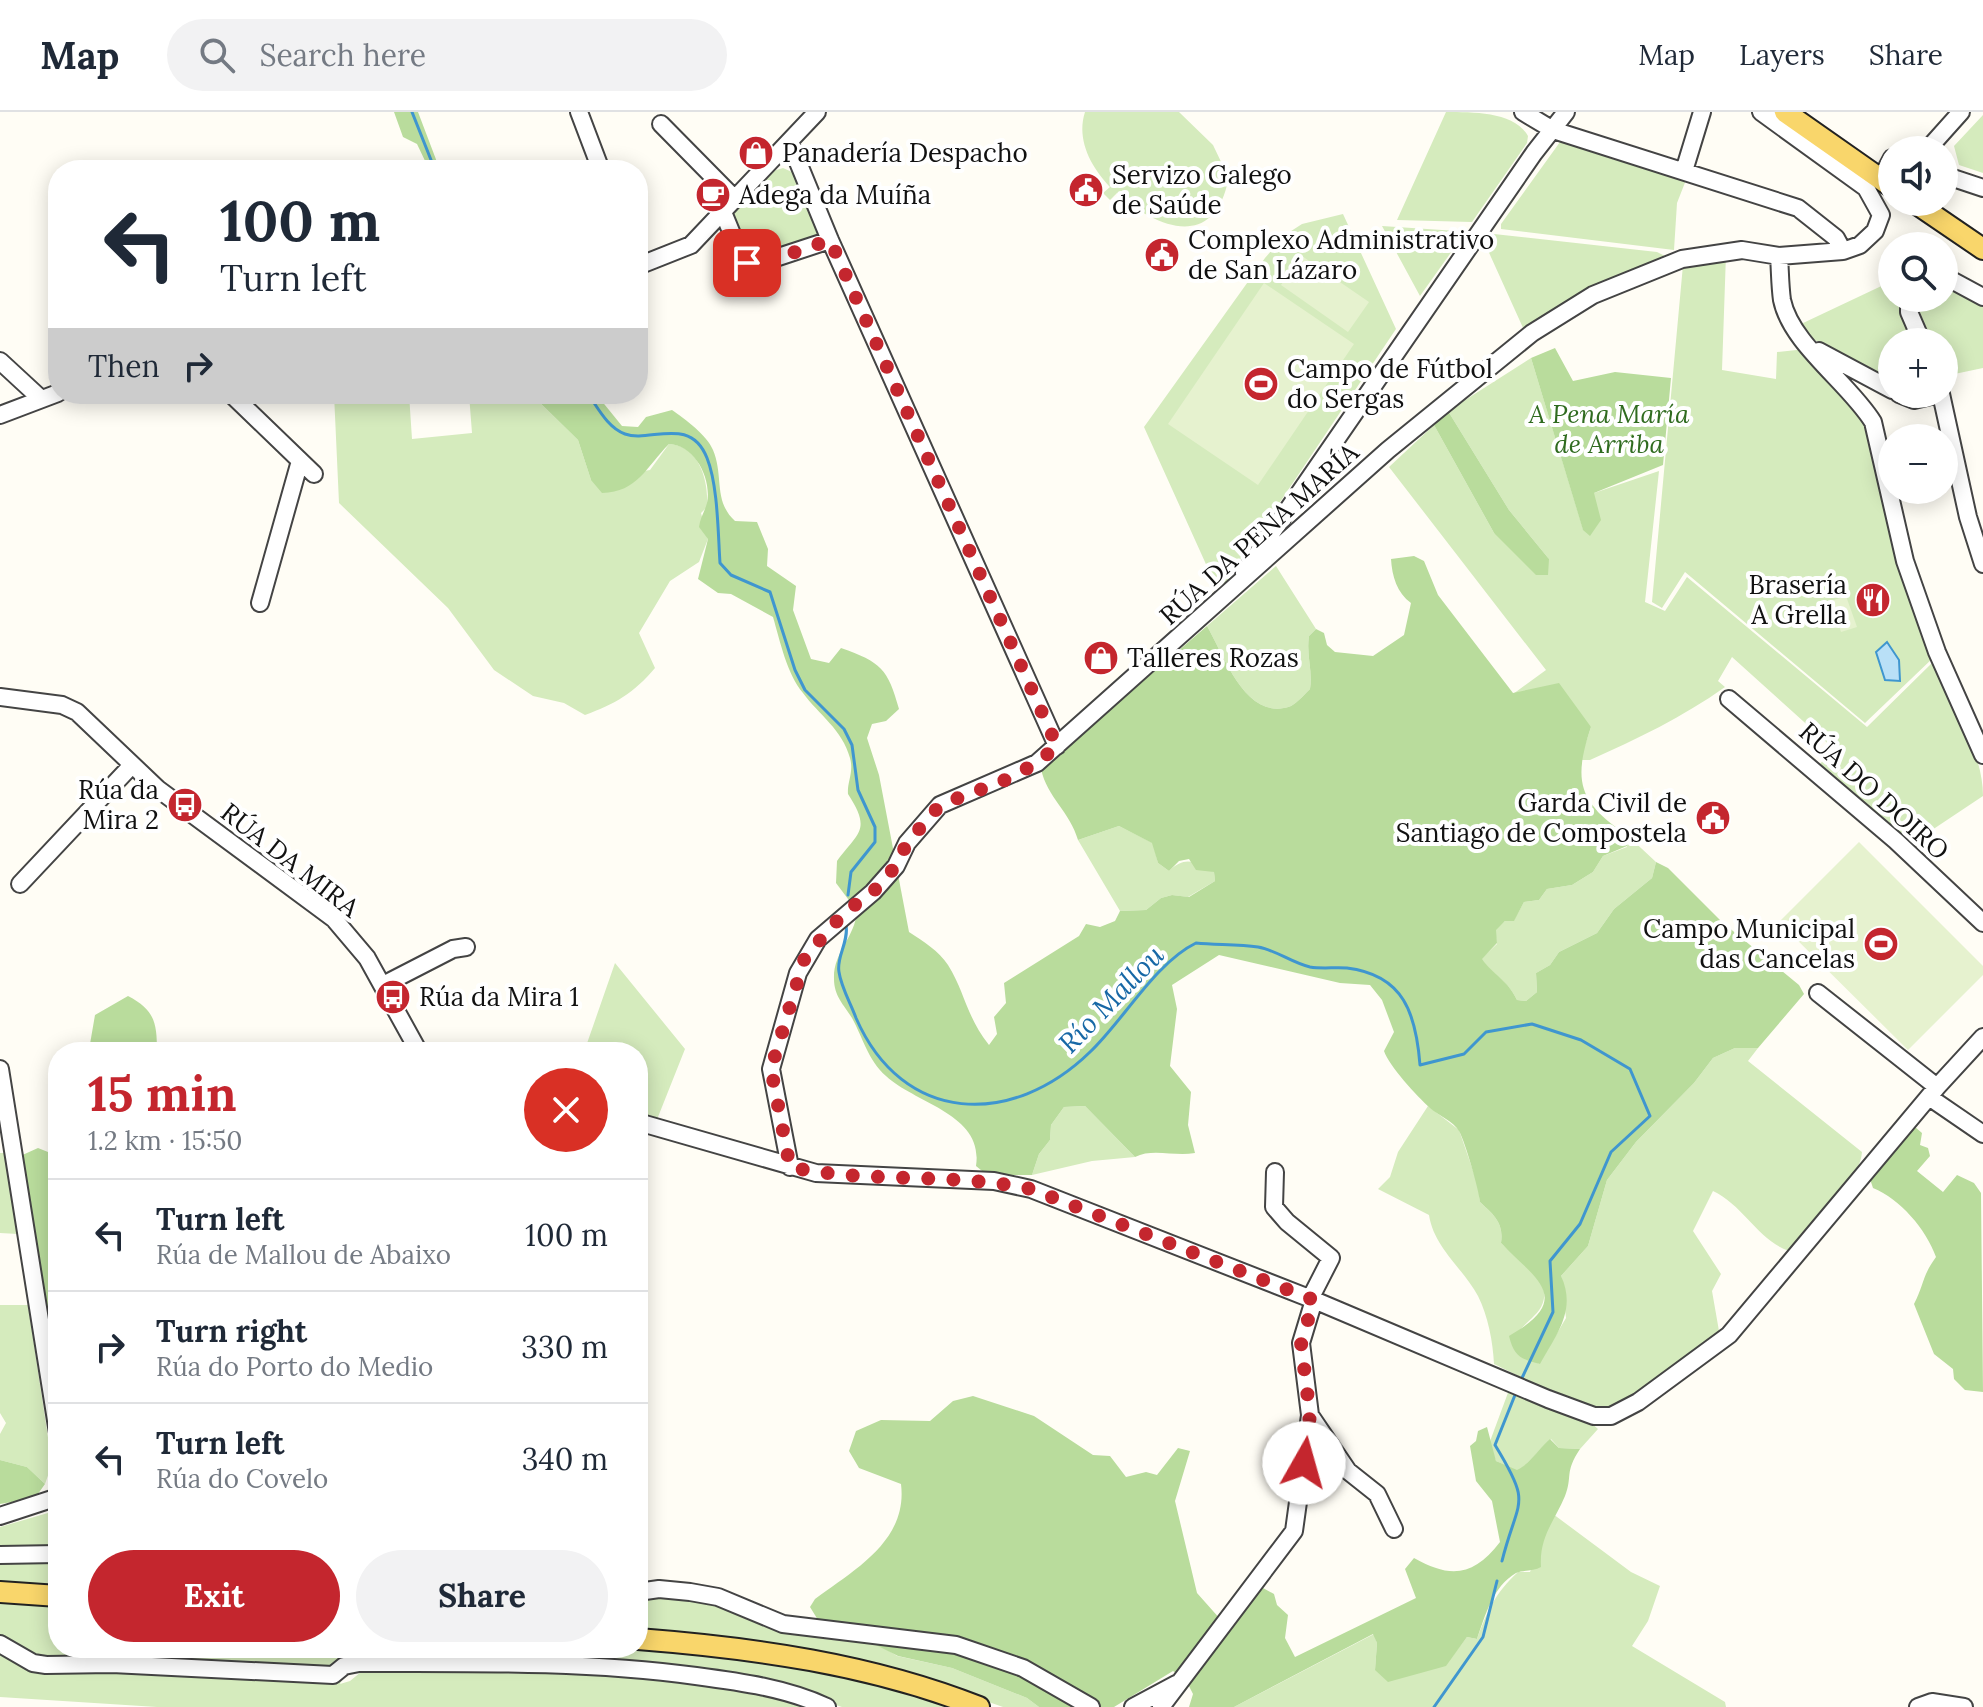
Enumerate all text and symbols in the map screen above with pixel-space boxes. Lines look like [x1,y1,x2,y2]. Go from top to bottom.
search box [167,19,727,91]
text: Map [40,31,119,79]
icon: search [195,33,239,77]
text: Search here [259,36,426,74]
text: Map [1638,37,1695,73]
text: Layers [1739,37,1825,73]
text: Share [1869,37,1943,73]
shop icon: Panadería Despacho [737,134,775,172]
place label: Panadería Despacho [782,136,1028,169]
map controls [1878,136,1958,504]
button: sound [1878,136,1958,216]
place label: Servizo Galego de Saúde [1112,158,1292,221]
public building icon: Servizo Galego de Saúde [1067,171,1105,209]
cafe icon: Adega da Muíña [694,176,732,214]
place label: Adega da Muíña [738,178,931,211]
text: 100 m [220,185,380,256]
icon: left [88,192,192,296]
place label: Complexo Administrativo de San Lázaro [1188,223,1494,286]
pin [713,229,781,297]
button: search [1878,232,1958,312]
public building icon: Complexo Administrativo de San Lázaro [1143,236,1181,274]
icon: arrive [725,241,769,285]
text: Turn left [220,255,367,301]
button: + [1878,328,1958,408]
icon: right [176,344,220,388]
text: Then [88,347,160,385]
place label: Campo de Fútbol do Sergas [1287,352,1493,415]
sports icon: Campo de Fútbol do Sergas [1242,365,1280,403]
park label: A Pena María de Arriba [1528,397,1690,460]
button: − [1878,424,1958,504]
street label: RÚA DA PENA MARÍA [1152,435,1366,632]
place label: Brasería A Grella [1748,568,1847,631]
restaurant icon: Brasería A Grella [1854,581,1892,619]
shop icon: Talleres Rozas [1082,639,1120,677]
place label: Talleres Rozas [1127,641,1299,674]
street label: RÚA DO DOIRO [1792,715,1956,867]
place label: Rúa da Mira 2 [78,773,159,836]
bus stop icon: Rúa da Mira 2 [166,786,204,824]
place label: Garda Civil de Santiago de Compostela [1396,786,1687,849]
street label: RÚA DA MIRA [214,795,367,924]
public building icon: Garda Civil de Santiago de Compostela [1694,799,1732,837]
place label: Campo Municipal das Cancelas [1643,912,1855,975]
sports icon: Campo Municipal das Cancelas [1862,925,1900,963]
water label: Río Mallou [1051,937,1172,1061]
bus stop icon: Rúa da Mira 1 [374,978,412,1016]
place label: Rúa da Mira 1 [419,980,579,1013]
text: 15 min [88,1063,237,1124]
button: close [524,1068,608,1152]
text: 1.2 km · 15:50 [88,1124,243,1157]
text: Turn left [156,1200,284,1238]
icon: left [88,1213,132,1257]
text: 100 m [525,1216,608,1254]
text: Rúa de Mallou de Abaixo [156,1238,451,1271]
text: Turn right [156,1312,307,1350]
icon: right [88,1325,132,1369]
text: 330 m [521,1328,608,1366]
text: Rúa do Porto do Medio [156,1350,433,1383]
position arrow [1262,1421,1346,1505]
text: Turn left [156,1424,284,1462]
icon: left [88,1437,132,1481]
text: 340 m [522,1440,608,1478]
text: Rúa do Covelo [156,1462,328,1495]
button: Exit [88,1550,340,1642]
button: Share [356,1550,608,1642]

